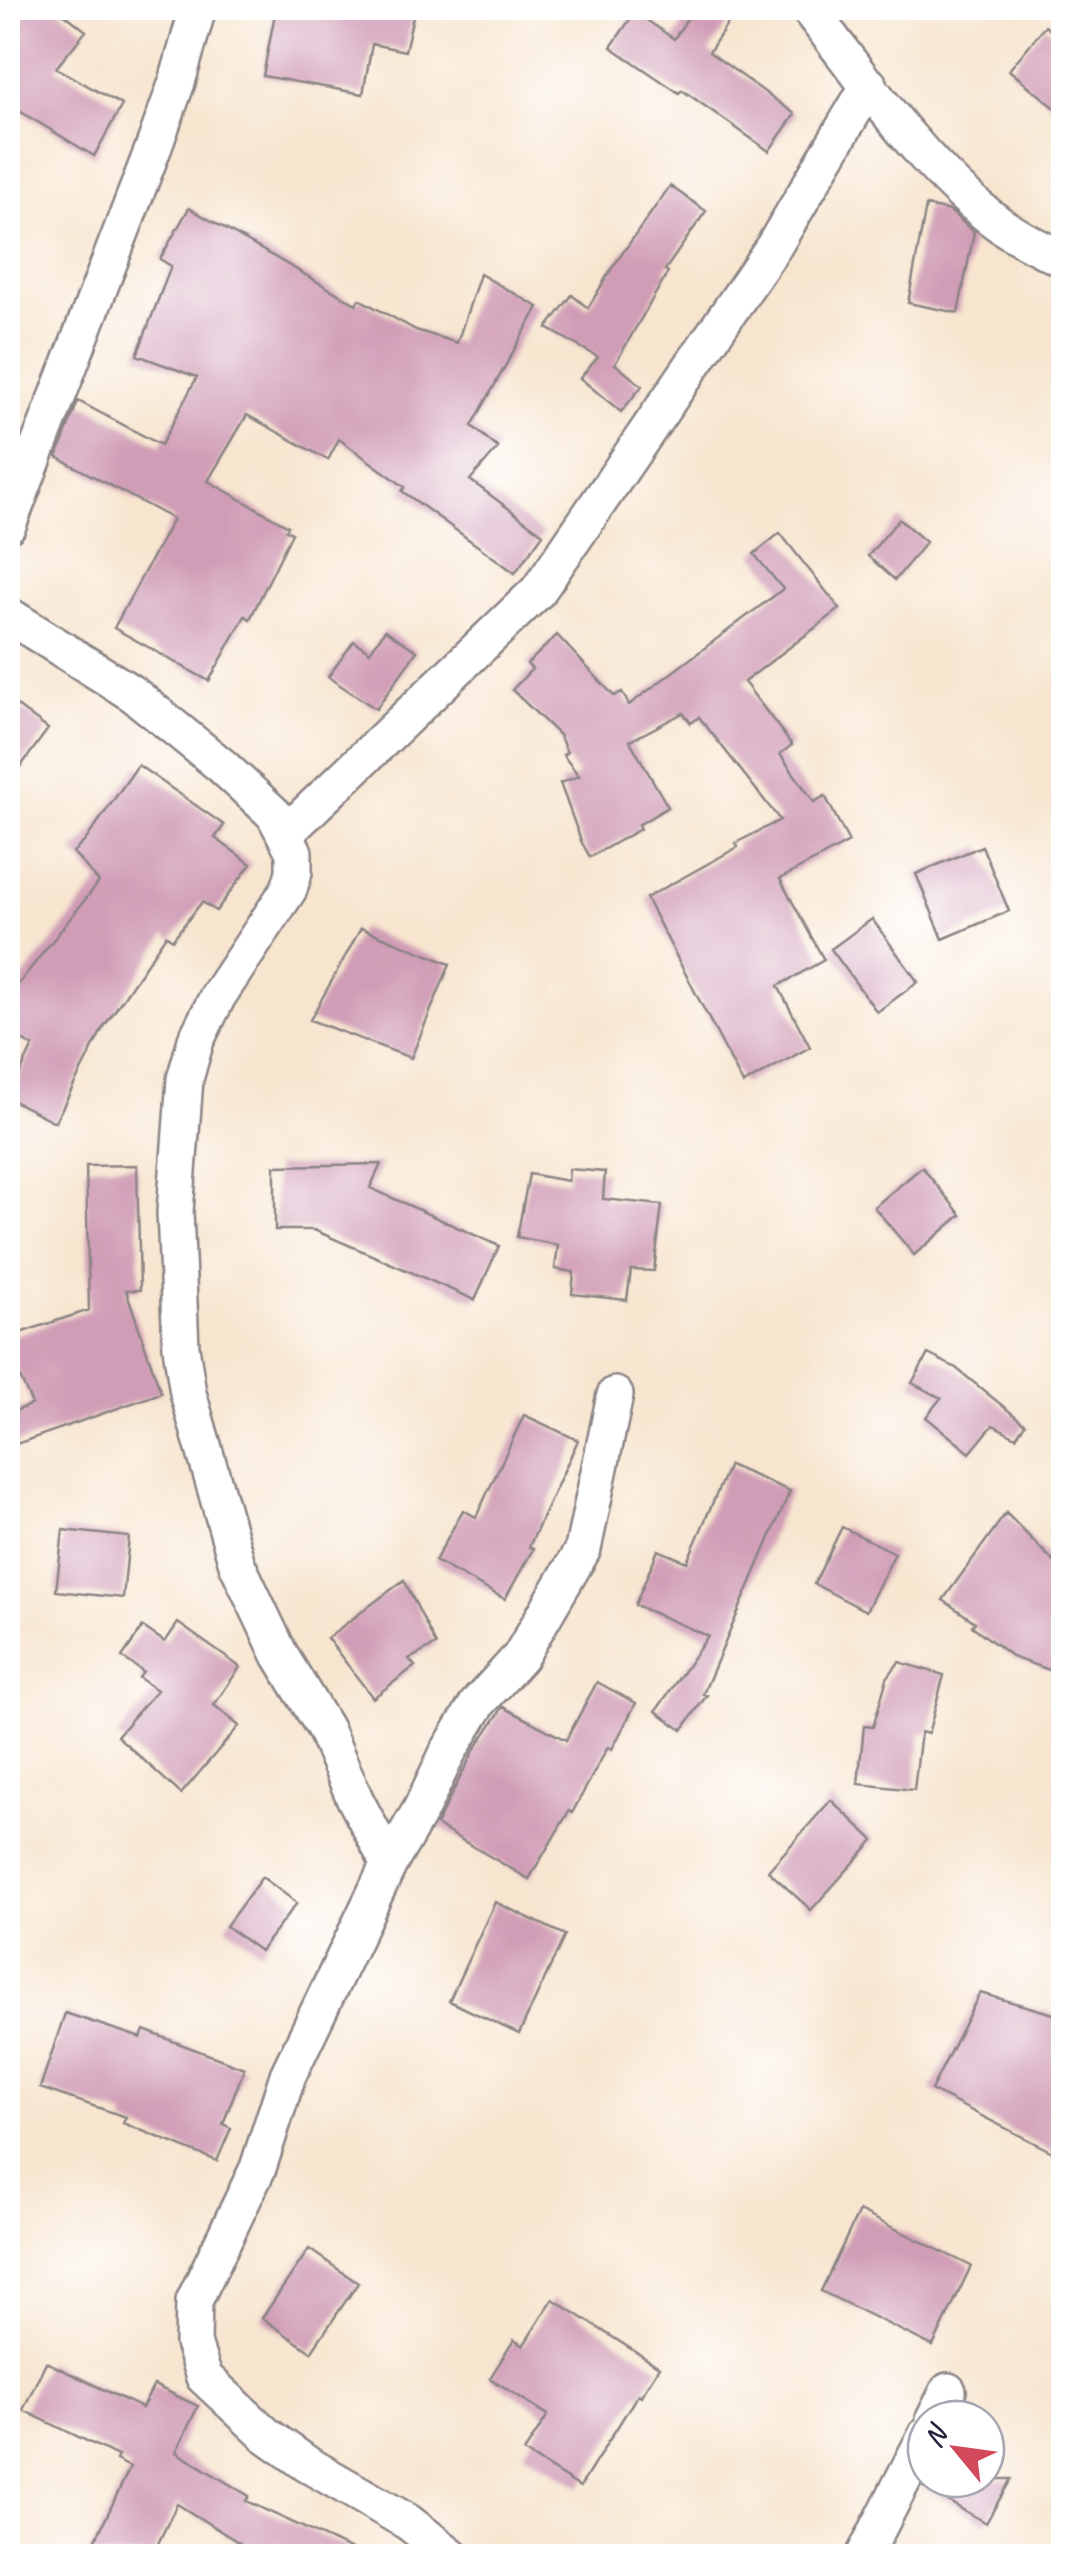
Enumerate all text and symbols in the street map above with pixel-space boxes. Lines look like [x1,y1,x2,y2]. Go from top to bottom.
north arrow [906,2399,1006,2499]
text: N [915,2417,956,2453]

